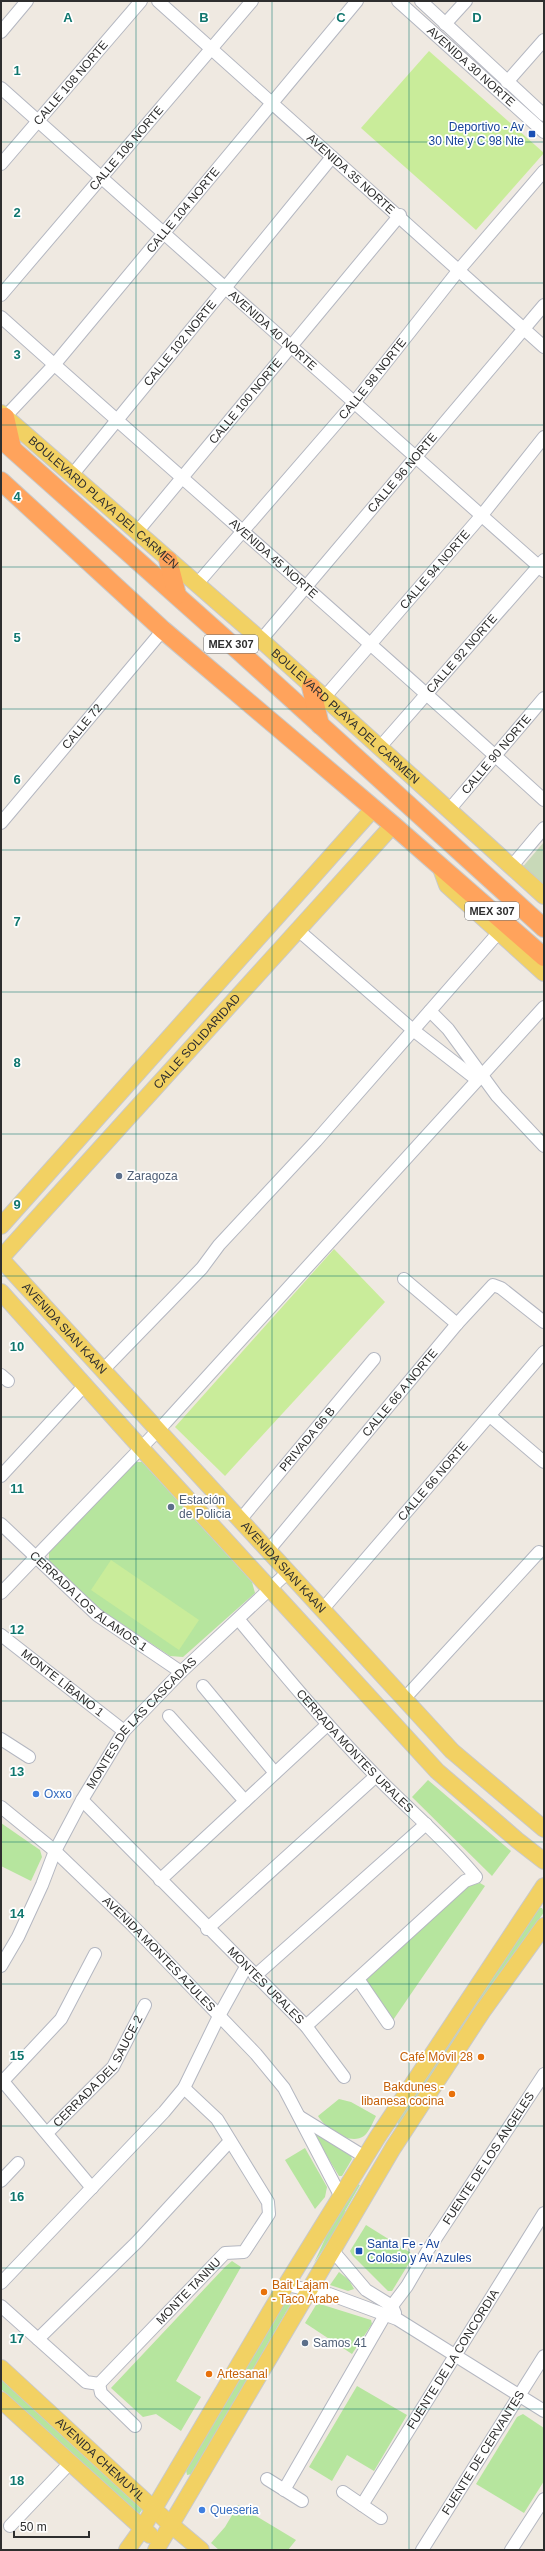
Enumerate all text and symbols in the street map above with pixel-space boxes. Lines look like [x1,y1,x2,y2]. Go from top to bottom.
text: A [63,10,73,25]
text: B [199,10,209,25]
text: C [336,10,346,25]
text: D [472,10,482,25]
street label: AVENIDA 30 NORTE [424,23,518,109]
street label: CALLE 108 NORTE [31,38,111,128]
text: 1 [13,63,21,78]
street label: CALLE 106 NORTE [86,103,166,193]
place label: Deportivo - Av 30 Nte y C 98 Nte [429,120,524,148]
marker: Deportivo - Av 30 Nte y C 98 Nte [527,129,537,139]
street label: AVENIDA 35 NORTE [304,131,398,217]
street label: CALLE 104 NORTE [143,165,222,256]
text: 2 [13,205,21,220]
street label: AVENIDA 40 NORTE [226,287,319,373]
street label: CALLE 102 NORTE [141,297,219,389]
street label: CALLE 98 NORTE [336,335,409,422]
text: 3 [13,347,21,362]
street label: CALLE 100 NORTE [206,356,285,447]
street label: CALLE 96 NORTE [365,430,440,515]
street label: BOULEVARD PLAYA DEL CARMEN [26,433,181,572]
text: 4 [13,489,21,504]
street label: AVENIDA 45 NORTE [226,516,321,601]
street label: CALLE 94 NORTE [397,527,473,612]
street label: CALLE 92 NORTE [424,612,500,696]
text: 5 [13,630,21,645]
road number: MEX 307 [204,635,258,653]
street label: BOULEVARD PLAYA DEL CARMEN [269,646,422,787]
street label: CALLE 72 [59,701,105,752]
street label: CALLE 90 NORTE [459,712,534,797]
text: 6 [13,772,21,787]
road number: MEX 307 [465,902,519,920]
text: 7 [13,914,21,929]
street label: CALLE SOLIDARIDAD [151,991,244,1092]
text: 8 [13,1055,21,1070]
place label: Zaragoza [127,1169,178,1183]
marker: Zaragoza [114,1171,124,1181]
text: 9 [13,1197,21,1212]
street label: AVENIDA SIAN KAAN [19,1280,110,1377]
text: 10 [10,1339,24,1354]
street label: CALLE 66 A NORTE [359,1346,440,1439]
street label: PRIVADA 66 B [276,1404,338,1474]
street label: CALLE 66 NORTE [395,1439,471,1524]
text: 11 [10,1481,24,1496]
place label: Estación de Policia [179,1493,231,1521]
marker: Estación de Policia [166,1502,176,1512]
street label: AVENIDA SIAN KAAN [238,1519,329,1616]
street label: CERRADA LOS ÁLAMOS 1 [27,1548,150,1654]
text: 12 [10,1622,24,1637]
street label: MONTE LÍBANO 1 [18,1646,107,1720]
street label: MONTES DE LAS CASCADAS [84,1654,199,1791]
street label: CERRADA MONTES URALES [293,1687,416,1816]
text: 13 [10,1764,24,1779]
place label: Oxxo [44,1787,72,1801]
marker: Oxxo [31,1789,41,1799]
street label: AVENIDA MONTES AZULES [100,1894,218,2014]
text: 14 [10,1906,25,1921]
street label: MONTES URALES [225,1944,307,2027]
street label: CERRADA DEL SAUCE 2 [50,2013,146,2130]
text: 15 [10,2048,24,2063]
place label: Café Móvil 28 [400,2050,473,2064]
marker: Café Móvil 28 [476,2052,486,2062]
place label: Bakdunes - libanesa cocina [361,2080,444,2108]
street label: FUENTE DE LOS ÁNGELES [440,2089,537,2227]
marker: Bakdunes - libanesa cocina [447,2089,457,2099]
text: 16 [10,2189,24,2204]
place label: Santa Fe - Av Colosio y Av Azules [367,2237,472,2265]
marker: Santa Fe - Av Colosio y Av Azules [354,2246,364,2256]
street label: MONTE TANNU [153,2255,224,2327]
place label: Bait Lajam - Taco Arabe [272,2278,339,2306]
street label: FUENTE DE LA CONCORDIA [404,2286,502,2432]
marker: Bait Lajam - Taco Arabe [259,2287,269,2297]
text: 17 [10,2331,24,2346]
place label: Samos 41 [313,2336,367,2350]
marker: Samos 41 [300,2338,310,2348]
place label: Artesanal [217,2367,268,2381]
marker: Artesanal [204,2369,214,2379]
street label: FUENTE DE CERVANTES [439,2388,527,2517]
street label: AVENIDA CHEMUYIL [53,2415,148,2504]
text: 18 [10,2473,24,2488]
place label: Queseria [210,2503,259,2517]
marker: Queseria [197,2505,207,2515]
scale bar [14,2513,89,2539]
text: 50 m [20,2520,47,2534]

